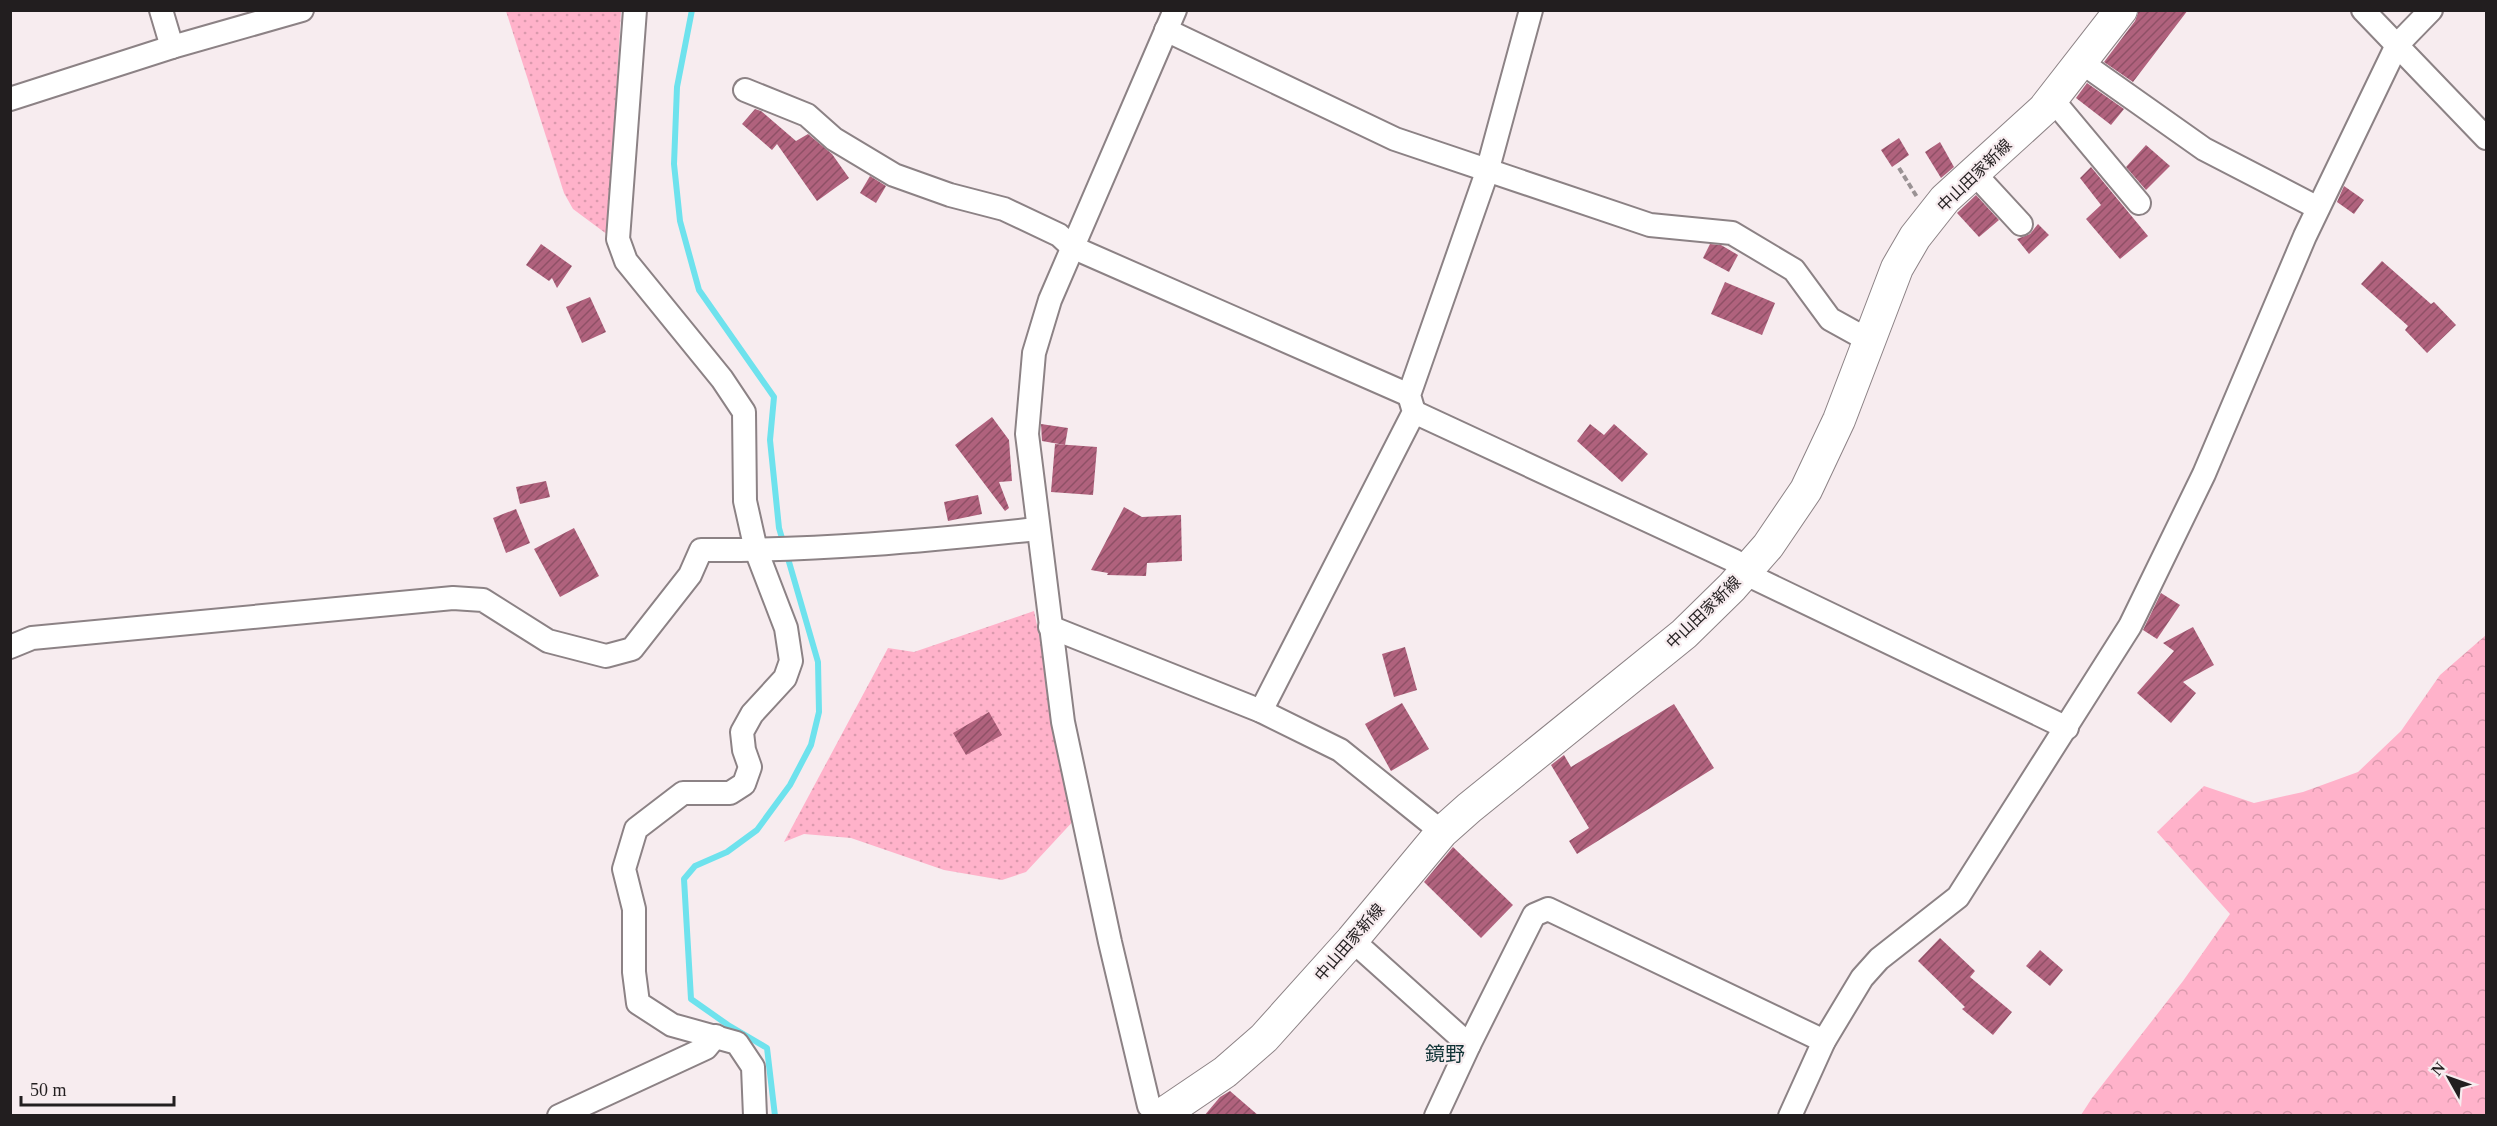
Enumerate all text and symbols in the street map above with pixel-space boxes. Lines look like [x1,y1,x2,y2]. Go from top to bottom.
street label: 中山田家新線 [1934,136,2015,215]
street label: 中山田家新線 [1663,573,1744,652]
street label: 中山田家新線 [1311,901,1387,984]
district label: 鏡野 [1425,1043,1465,1065]
north arrow [2419,1048,2479,1108]
text: N [2428,1058,2448,1079]
scale bar [21,1069,174,1107]
text: 50 m [30,1080,67,1100]

